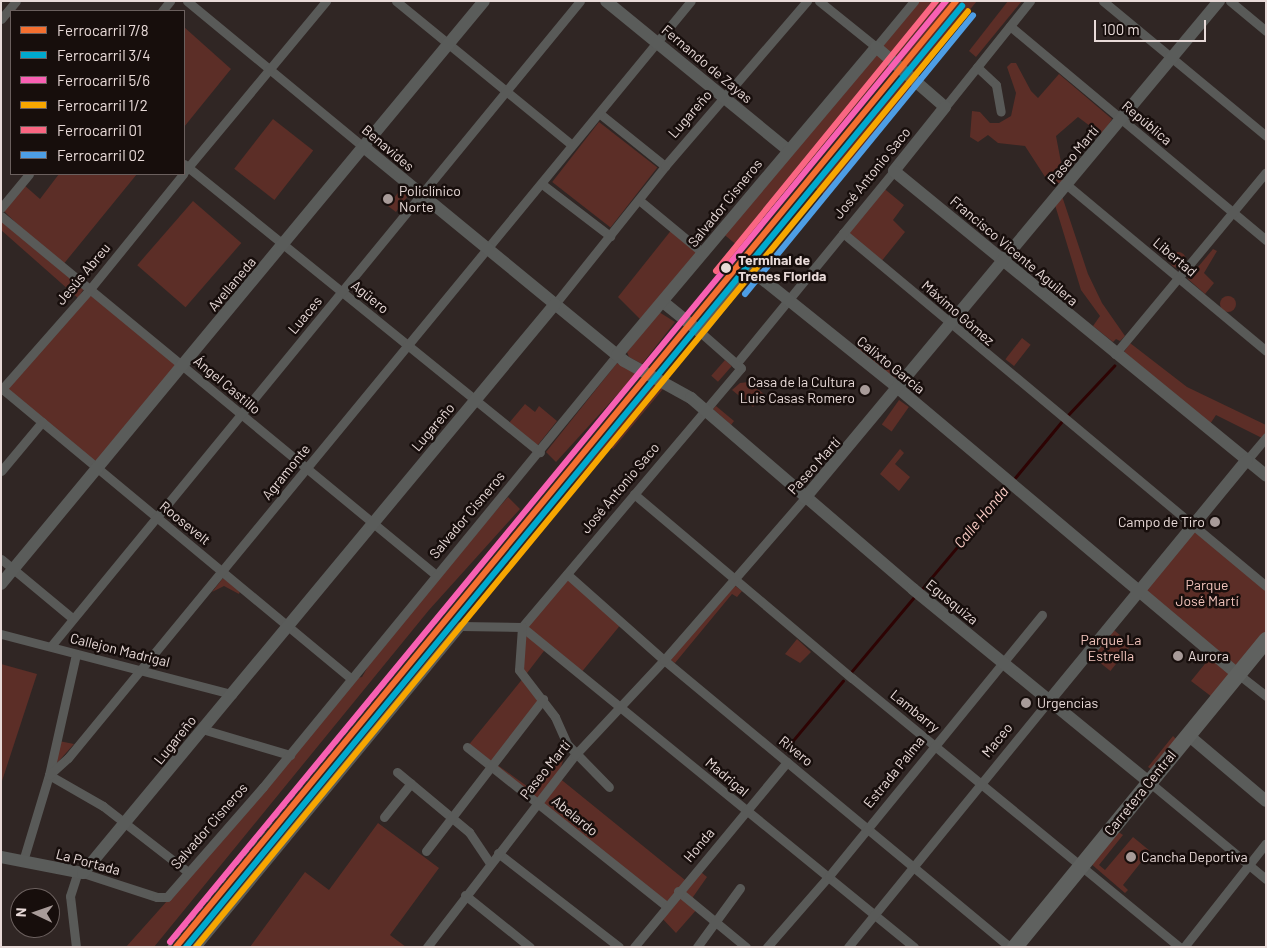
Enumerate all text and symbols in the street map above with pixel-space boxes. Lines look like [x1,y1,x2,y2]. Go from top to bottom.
legend [10,10,185,175]
scale bar [1097,10,1210,42]
text: 100 m [1102,20,1140,38]
text: Ferrocarril 7/8 [57,21,149,39]
street label: Fernando de Zayas [658,21,756,107]
text: Ferrocarril 3/4 [57,46,151,64]
text: Ferrocarril 5/6 [57,71,150,89]
street label: Lugareño [665,87,715,141]
text: Ferrocarril 1/2 [57,96,148,114]
street label: República [1119,97,1175,149]
text: Ferrocarril 01 [57,121,142,139]
street label: Benavides [359,121,417,175]
street label: Paseo Martí [1044,123,1102,187]
street label: José Antonio Saco [830,124,914,222]
text: Ferrocarril 02 [57,146,145,164]
street label: Salvador Cisneros [684,156,766,250]
place label: Policlínico Norte [399,183,461,216]
marker: Policlínico Norte [381,192,395,206]
street label: Francisco Vicente Aguilera [947,193,1081,309]
street label: Libertad [1150,234,1200,280]
street label: Jesús Abreu [52,240,114,308]
place label: Terminal de Trenes Florida [738,252,827,284]
street label: Avellaneda [205,254,259,314]
marker: Terminal de Trenes Florida [718,260,734,276]
street label: Agüero [348,277,392,317]
street label: Máximo Gómez [918,277,998,349]
street label: Luaces [284,293,326,337]
street label: Calixto García [854,333,928,397]
street label: Ángel Castillo [190,352,264,418]
place label: Casa de la Cultura Luis Casas Romero [740,374,855,407]
marker: Casa de la Cultura Luis Casas Romero [859,384,871,396]
street label: Lugareño [408,399,458,455]
street label: Paseo Martí [784,434,844,498]
street label: José Antonio Saco [577,439,663,537]
street label: Agramonte [258,441,314,503]
street label: Salvador Cisneros [426,468,508,562]
water label: Calle Honda [950,482,1012,552]
street label: Roosevelt [156,498,214,548]
place label: Campo de Tiro [1118,514,1205,530]
marker: Campo de Tiro [1209,516,1221,528]
street label: Egusquiza [922,576,982,628]
park label: Parque José Martí [1175,577,1239,610]
street label: Callejon Madrigal [68,629,172,671]
park label: Parque La Estrella [1081,632,1141,664]
place label: Aurora [1188,648,1229,664]
marker: Aurora [1172,650,1184,662]
street label: Lambarry [887,686,943,736]
place label: Urgencias [1037,695,1098,711]
marker: Urgencias [1019,696,1033,710]
street label: Lugareño [150,712,200,768]
street label: Maceo [978,719,1016,761]
street label: Rivero [776,732,816,770]
street label: Estrada Palma [860,733,928,811]
street label: Paseo Martí [516,737,574,803]
street label: Carretera Central [1101,747,1179,839]
street label: Madrigal [702,754,752,800]
street label: Salvador Cisneros [167,780,251,872]
street label: Abelardo [549,792,601,840]
street label: Honda [680,825,718,865]
street label: La Portada [54,845,122,879]
place label: Cancha Deportiva [1141,849,1248,865]
marker: Cancha Deportiva [1125,851,1137,863]
north arrow [10,888,60,938]
text: N [12,907,29,917]

